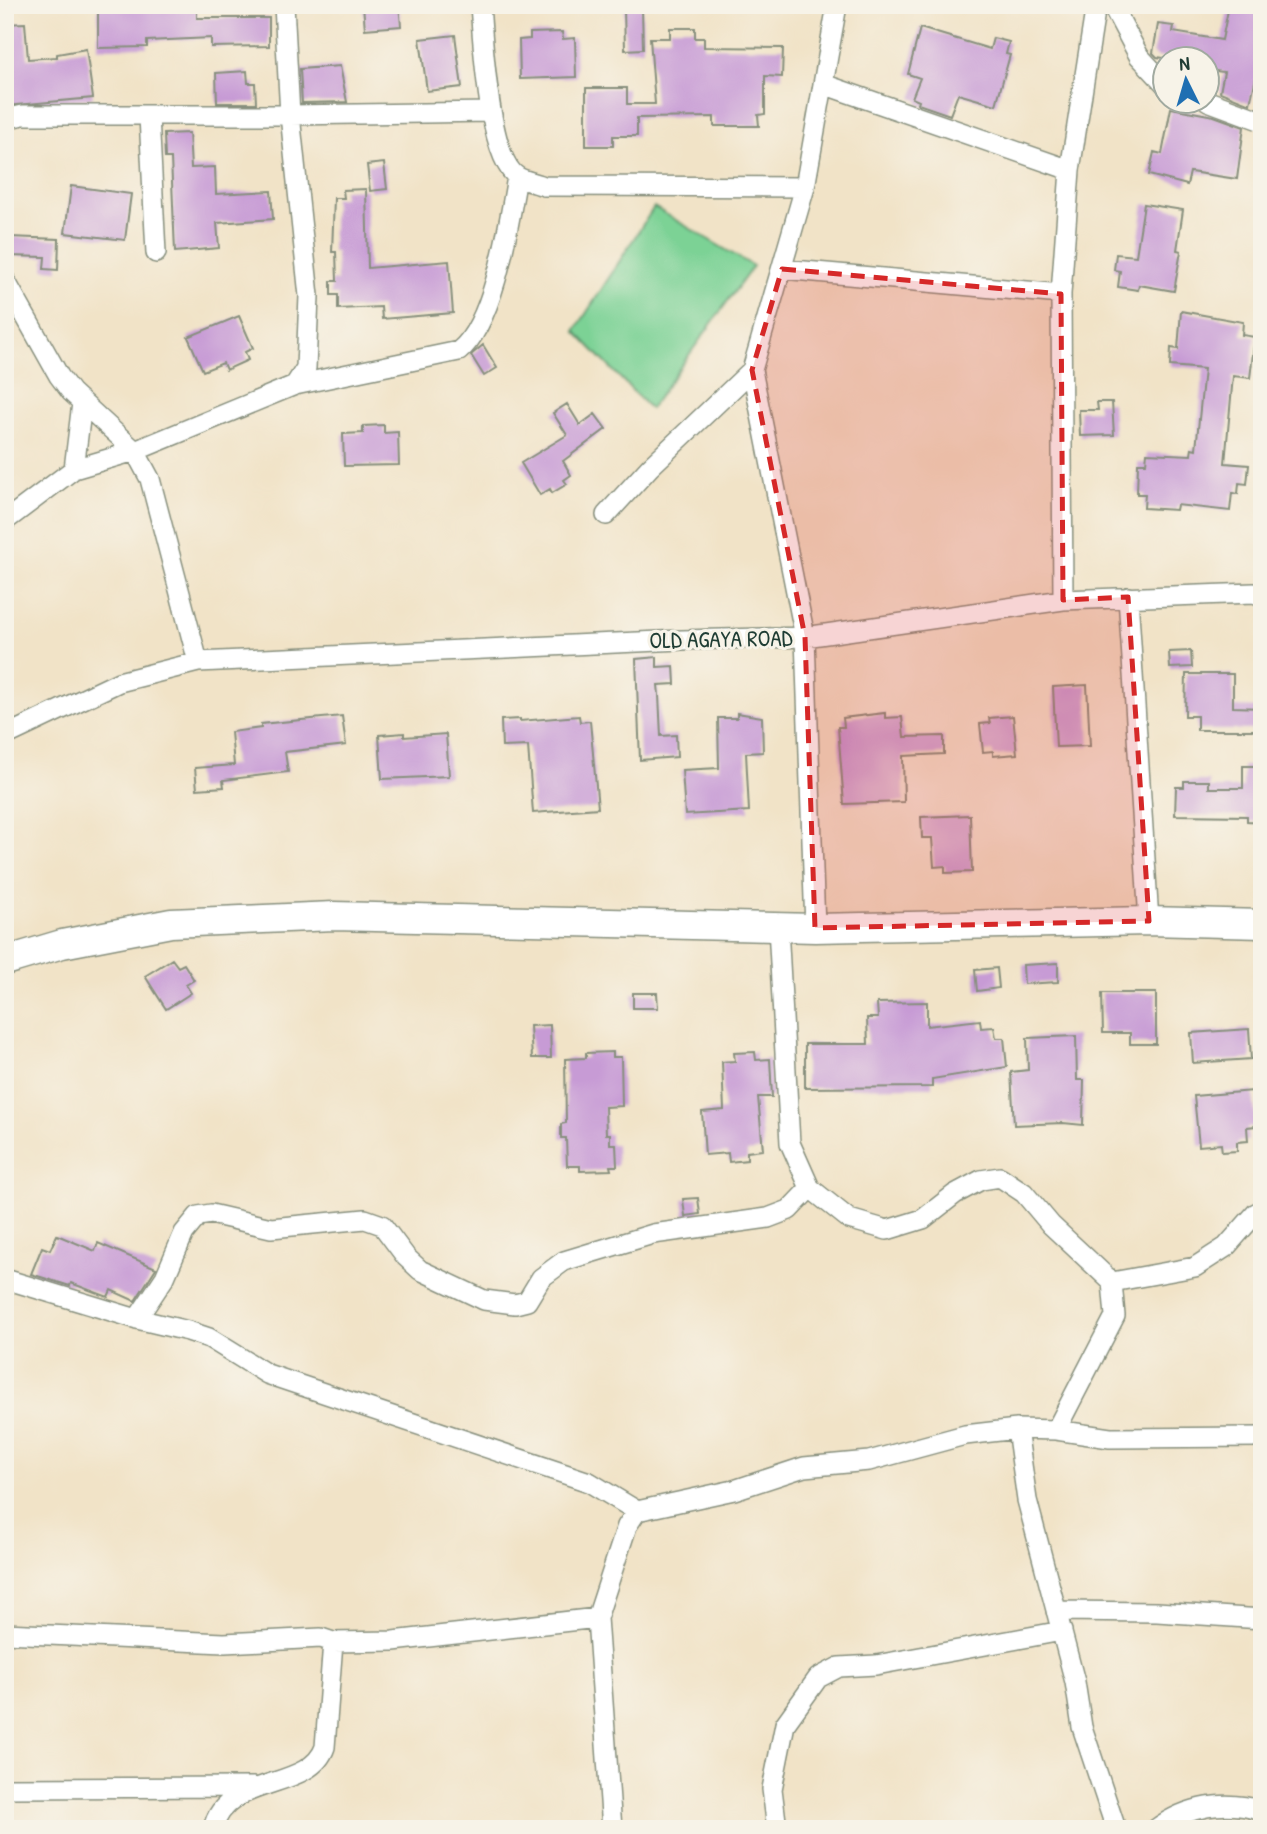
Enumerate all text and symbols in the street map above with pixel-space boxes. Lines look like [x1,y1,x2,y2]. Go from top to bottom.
north arrow [1152,46,1222,116]
text: N [1178,50,1191,76]
street label: OLD AGAYA ROAD [649,622,793,655]

